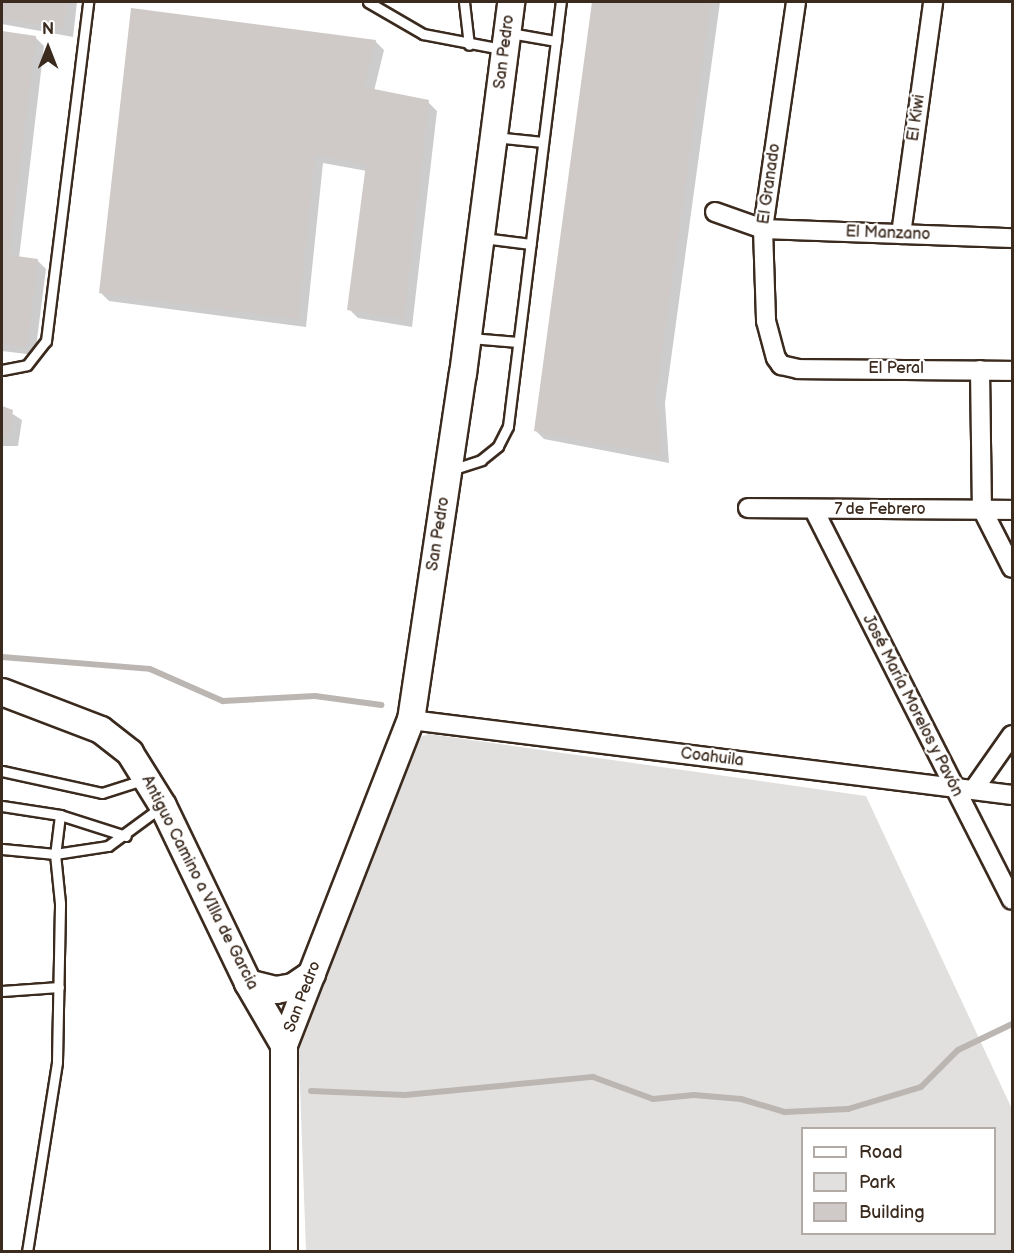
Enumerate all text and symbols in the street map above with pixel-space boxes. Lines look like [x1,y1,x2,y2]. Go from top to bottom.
street label: San Pedro [491,14,519,90]
north arrow [18,18,78,78]
text: N [42,20,54,39]
street label: El Kiwi [904,93,930,143]
street label: El Granado [755,142,785,226]
street label: El Manzano [845,223,931,245]
street label: El Peral [868,359,924,379]
street label: San Pedro [424,496,454,572]
street label: 7 de Febrero [834,500,926,520]
street label: José María Morelos y Pavón [857,611,967,801]
street label: Coahuila [679,745,745,771]
street label: Antiguo Camino a VIlla de Garcia [136,772,262,994]
street label: San Pedro [281,959,325,1035]
legend [801,1127,996,1235]
text: Road [859,1142,903,1163]
text: Park [859,1172,895,1193]
text: Building [859,1202,925,1223]

